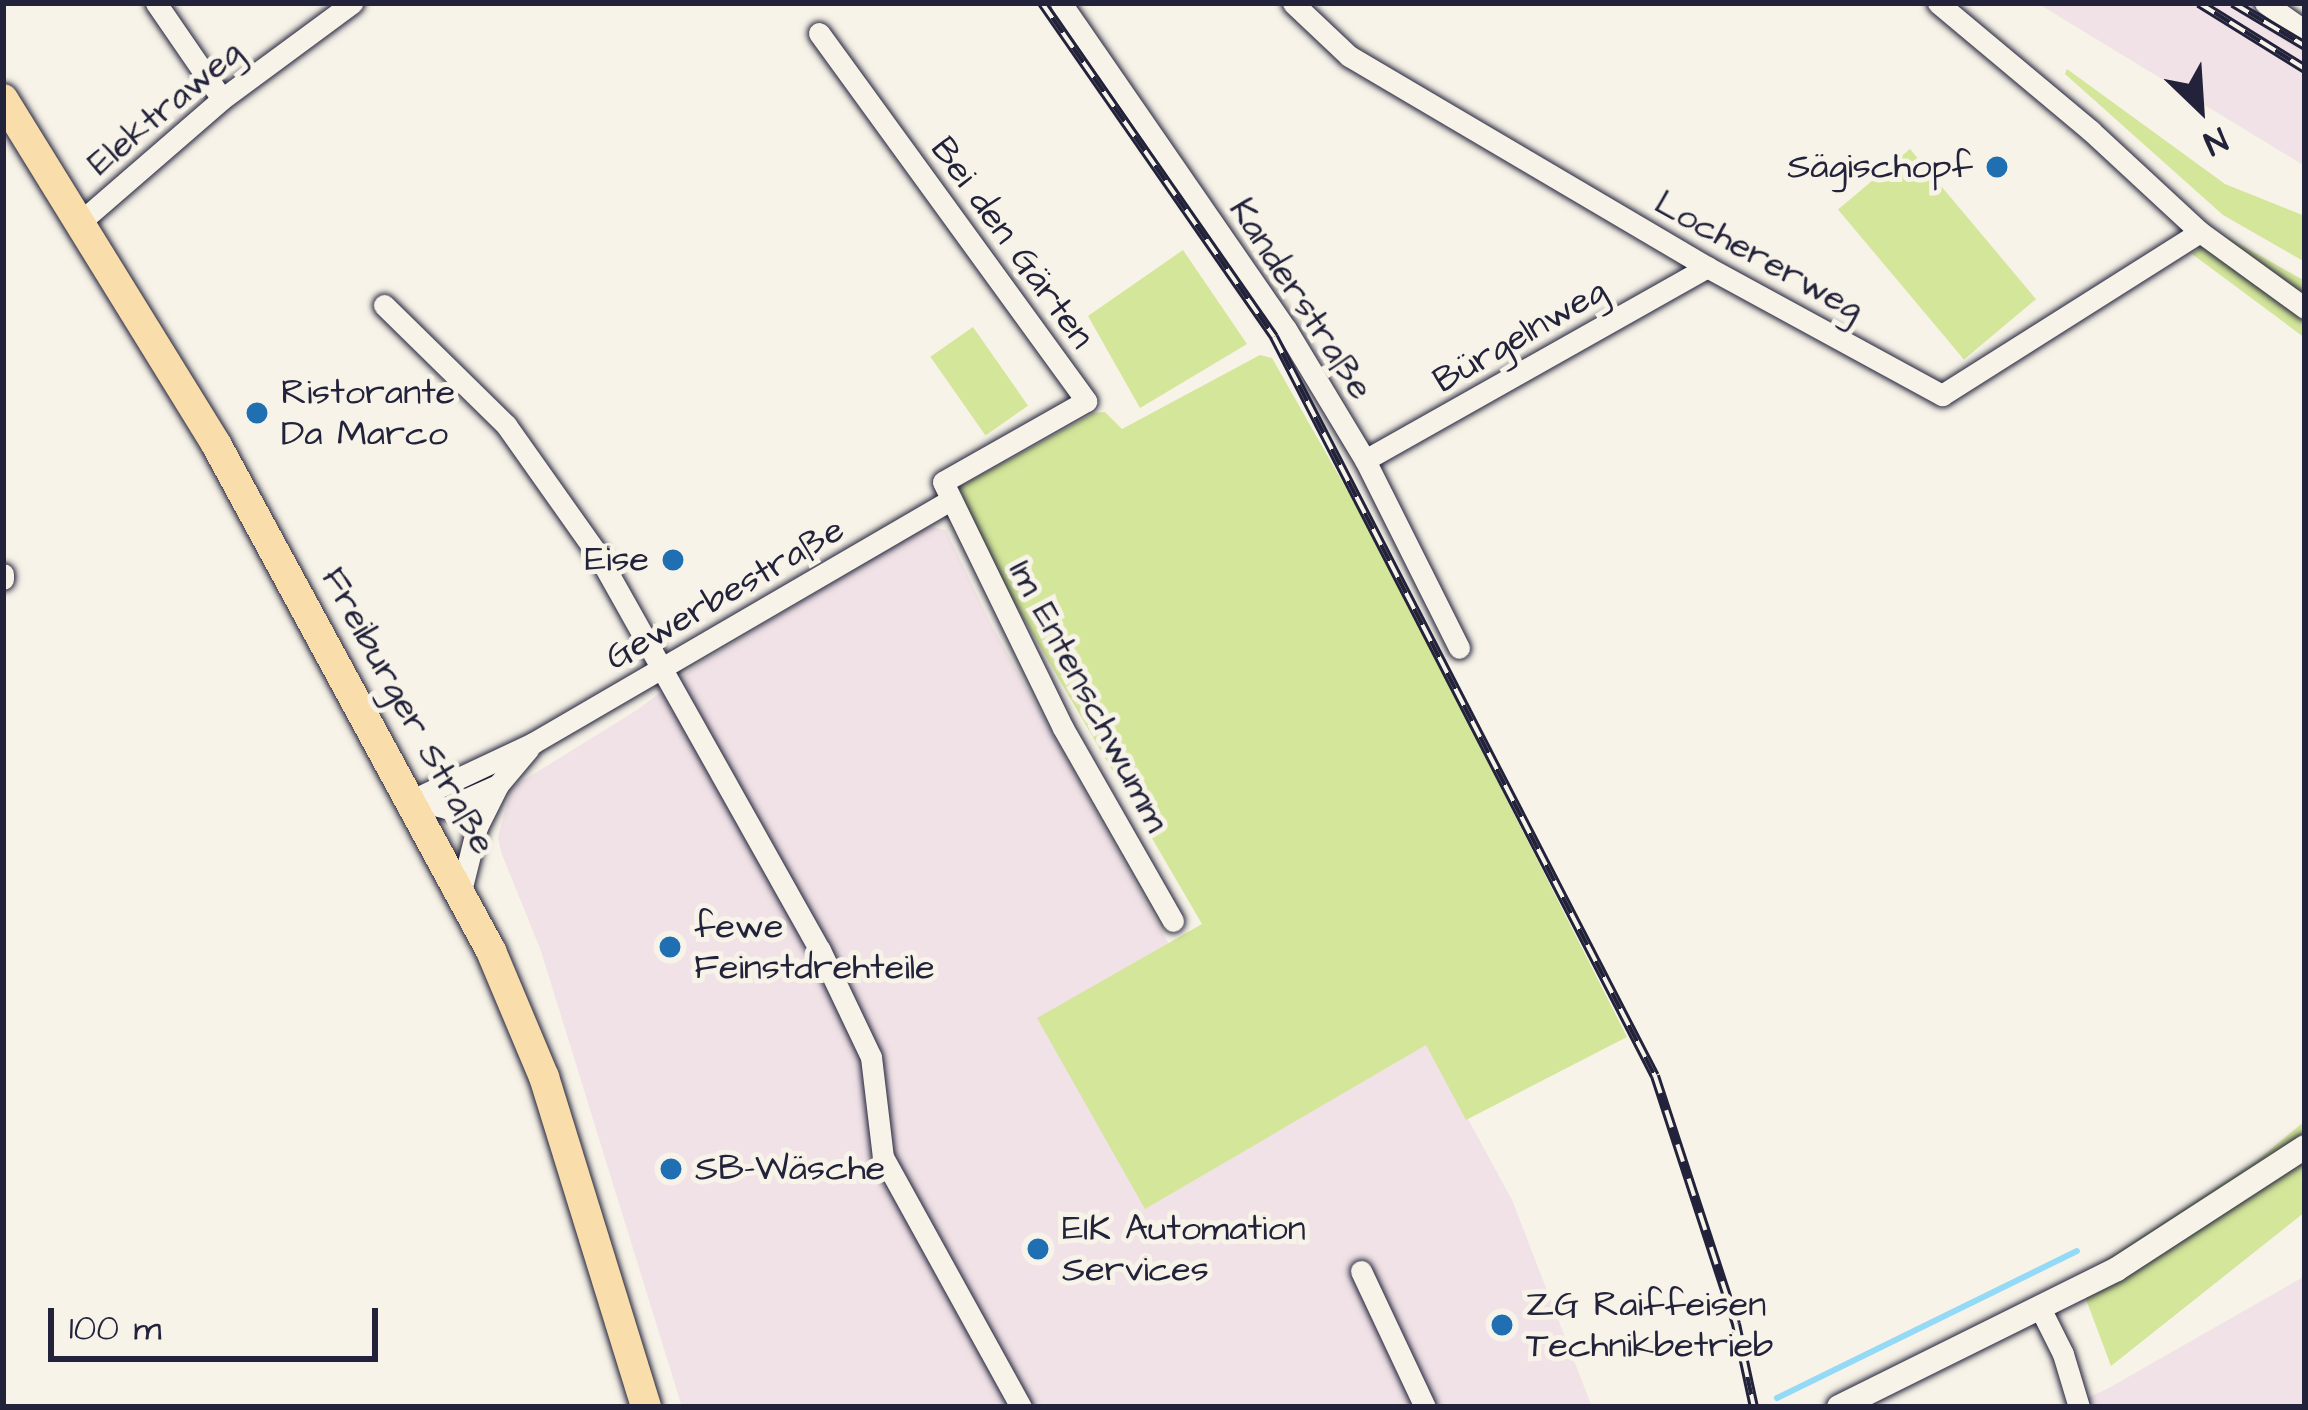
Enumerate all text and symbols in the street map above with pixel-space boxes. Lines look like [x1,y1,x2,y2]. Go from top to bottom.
street label: Elektraweg [79,31,251,185]
north arrow [2140,48,2260,168]
text: N [2196,115,2234,166]
street label: Bei den Gärten [921,129,1103,357]
place label: Sägischopf [1787,145,1973,189]
marker: Sägischopf [1984,154,2010,180]
street label: Lochererweg [1647,181,1871,331]
street label: Kanderstraße [1220,190,1382,408]
street label: Bürgelnweg [1426,269,1614,403]
place label: Ristorante Da Marco [281,370,455,455]
marker: Ristorante Da Marco [244,400,270,426]
street label: Gewerbestraße [598,508,852,680]
place label: Eise [585,538,649,582]
marker: Eise [660,547,686,573]
street label: Im Entenschwumm [999,553,1179,839]
street label: Freiburger Straße [311,560,505,862]
place label: fewe Feinstdrehteile [694,904,935,989]
marker: fewe Feinstdrehteile [657,934,683,960]
place label: SB-Wäsche [695,1147,885,1191]
marker: SB-Wäsche [658,1156,684,1182]
place label: EIK Automation Services [1062,1206,1306,1291]
marker: EIK Automation Services [1025,1236,1051,1262]
place label: ZG Raiffeisen Technikbetrieb [1526,1282,1773,1367]
scale bar [54,1284,384,1358]
text: 100 m [69,1303,161,1354]
marker: ZG Raiffeisen Technikbetrieb [1489,1312,1515,1338]

